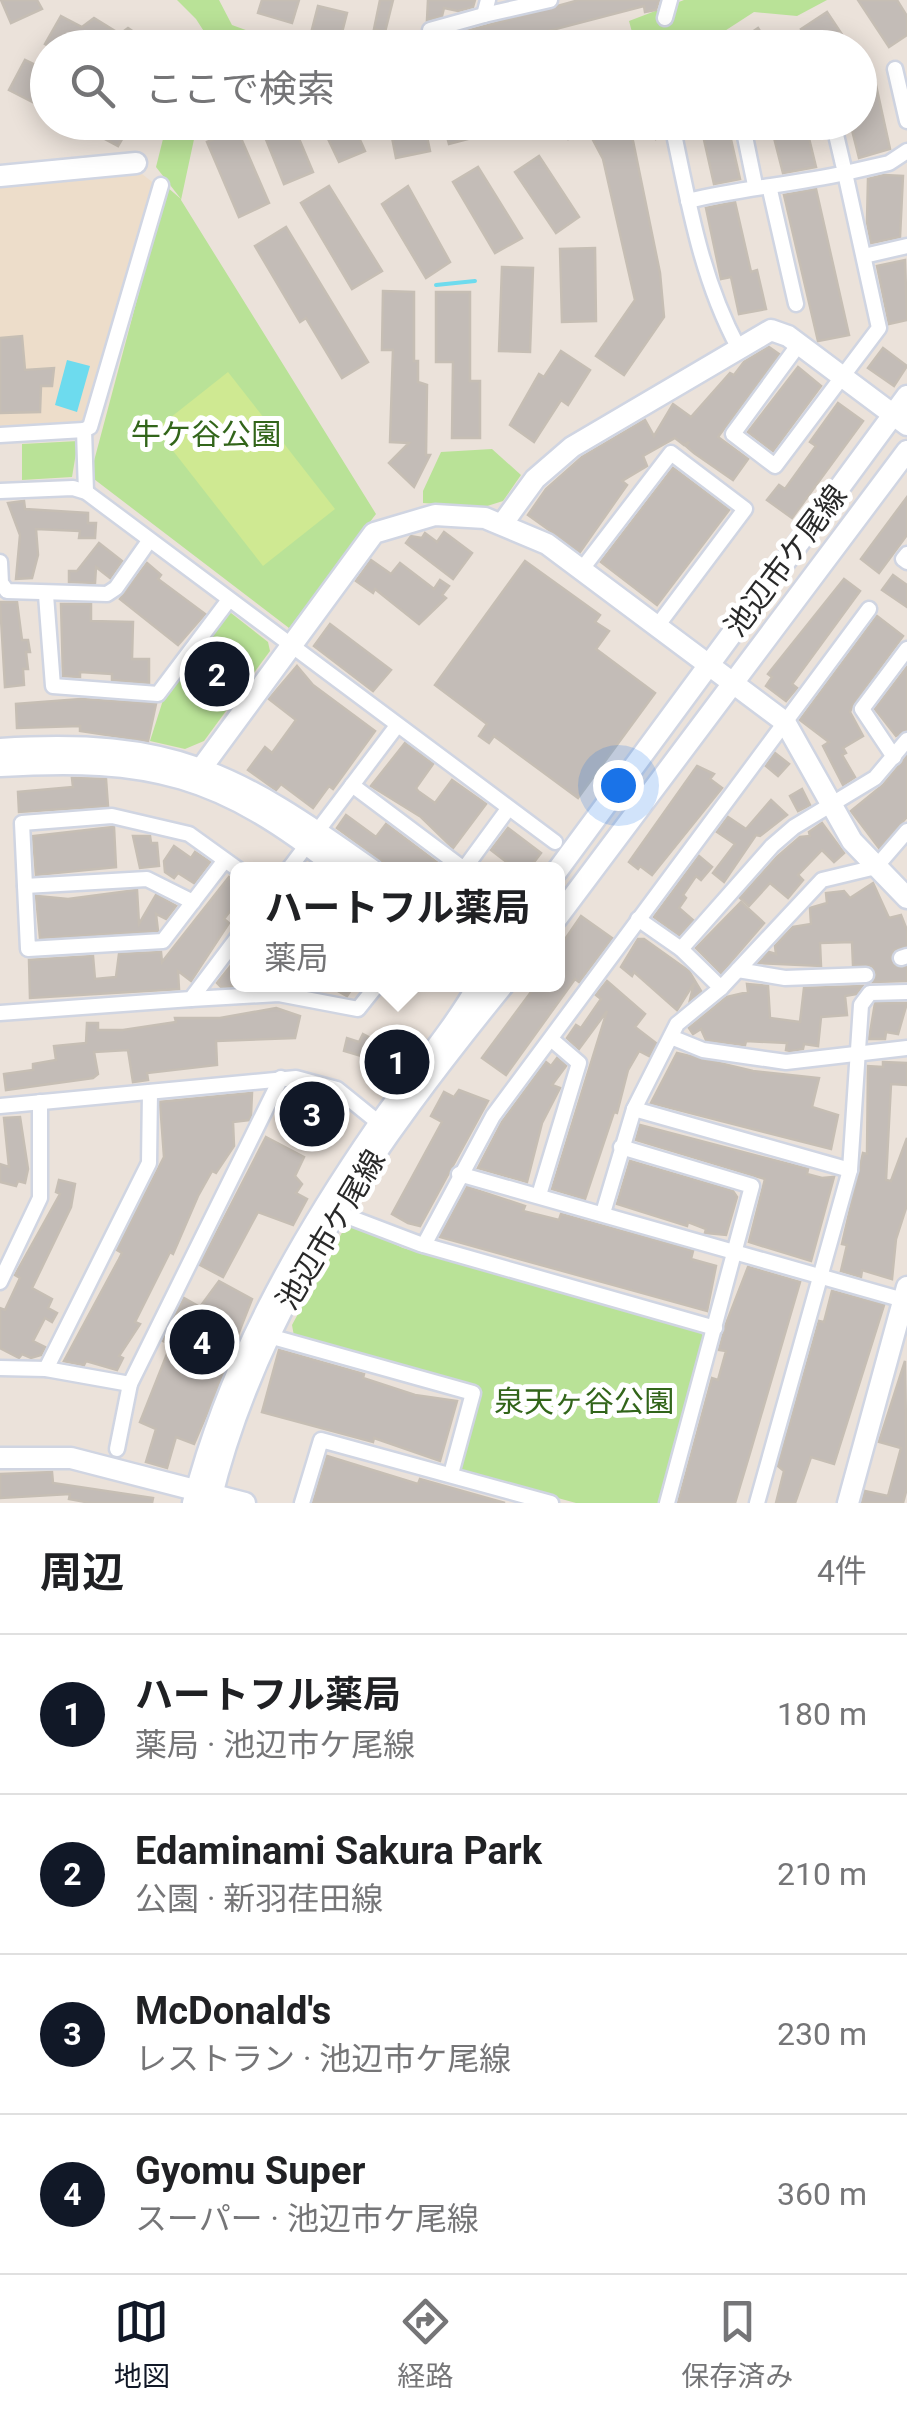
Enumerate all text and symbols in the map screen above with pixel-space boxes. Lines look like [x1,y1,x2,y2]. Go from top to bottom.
search box [30,30,877,140]
icon: search [65,58,120,113]
text: ここで検索 [145,67,335,111]
park label: 牛ケ谷公園 [131,417,281,452]
street label: 池辺市ケ尾線 [717,478,854,643]
pin: 2 [184,636,250,712]
your location [593,760,644,811]
popup [230,862,565,992]
text: ハートフル薬局 [264,886,531,930]
text: 薬局 [264,939,329,977]
pin: 1 [364,1024,430,1100]
pin: 3 [280,1076,344,1152]
street label: 池辺市ケ尾線 [269,1144,392,1316]
pin: 4 [170,1304,234,1380]
park label: 泉天ヶ谷公園 [494,1384,674,1419]
text: 周辺 [40,1548,124,1597]
text: 4件 [817,1552,867,1590]
text: ハートフル薬局 [135,1673,401,1717]
text: 1 [63,1695,82,1733]
text: 180 m [777,1695,867,1733]
text: 薬局 · 池辺市ケ尾線 [135,1726,415,1764]
text: Edaminami Sakura Park [135,1829,542,1873]
text: 2 [63,1855,82,1893]
text: 210 m [777,1855,867,1893]
text: 公園 · 新羽荏田線 [135,1880,383,1918]
text: McDonald's [135,1989,331,2033]
text: 3 [63,2015,82,2053]
text: 230 m [777,2015,867,2053]
text: レストラン · 池辺市ケ尾線 [135,2040,511,2078]
text: Gyomu Super [135,2149,365,2193]
text: 4 [63,2175,82,2213]
text: 360 m [777,2175,867,2213]
text: スーパー · 池辺市ケ尾線 [135,2200,479,2238]
tab: 地図 [114,2294,170,2394]
tab: 経路 [397,2294,453,2394]
tab: 保存済み [681,2294,793,2394]

